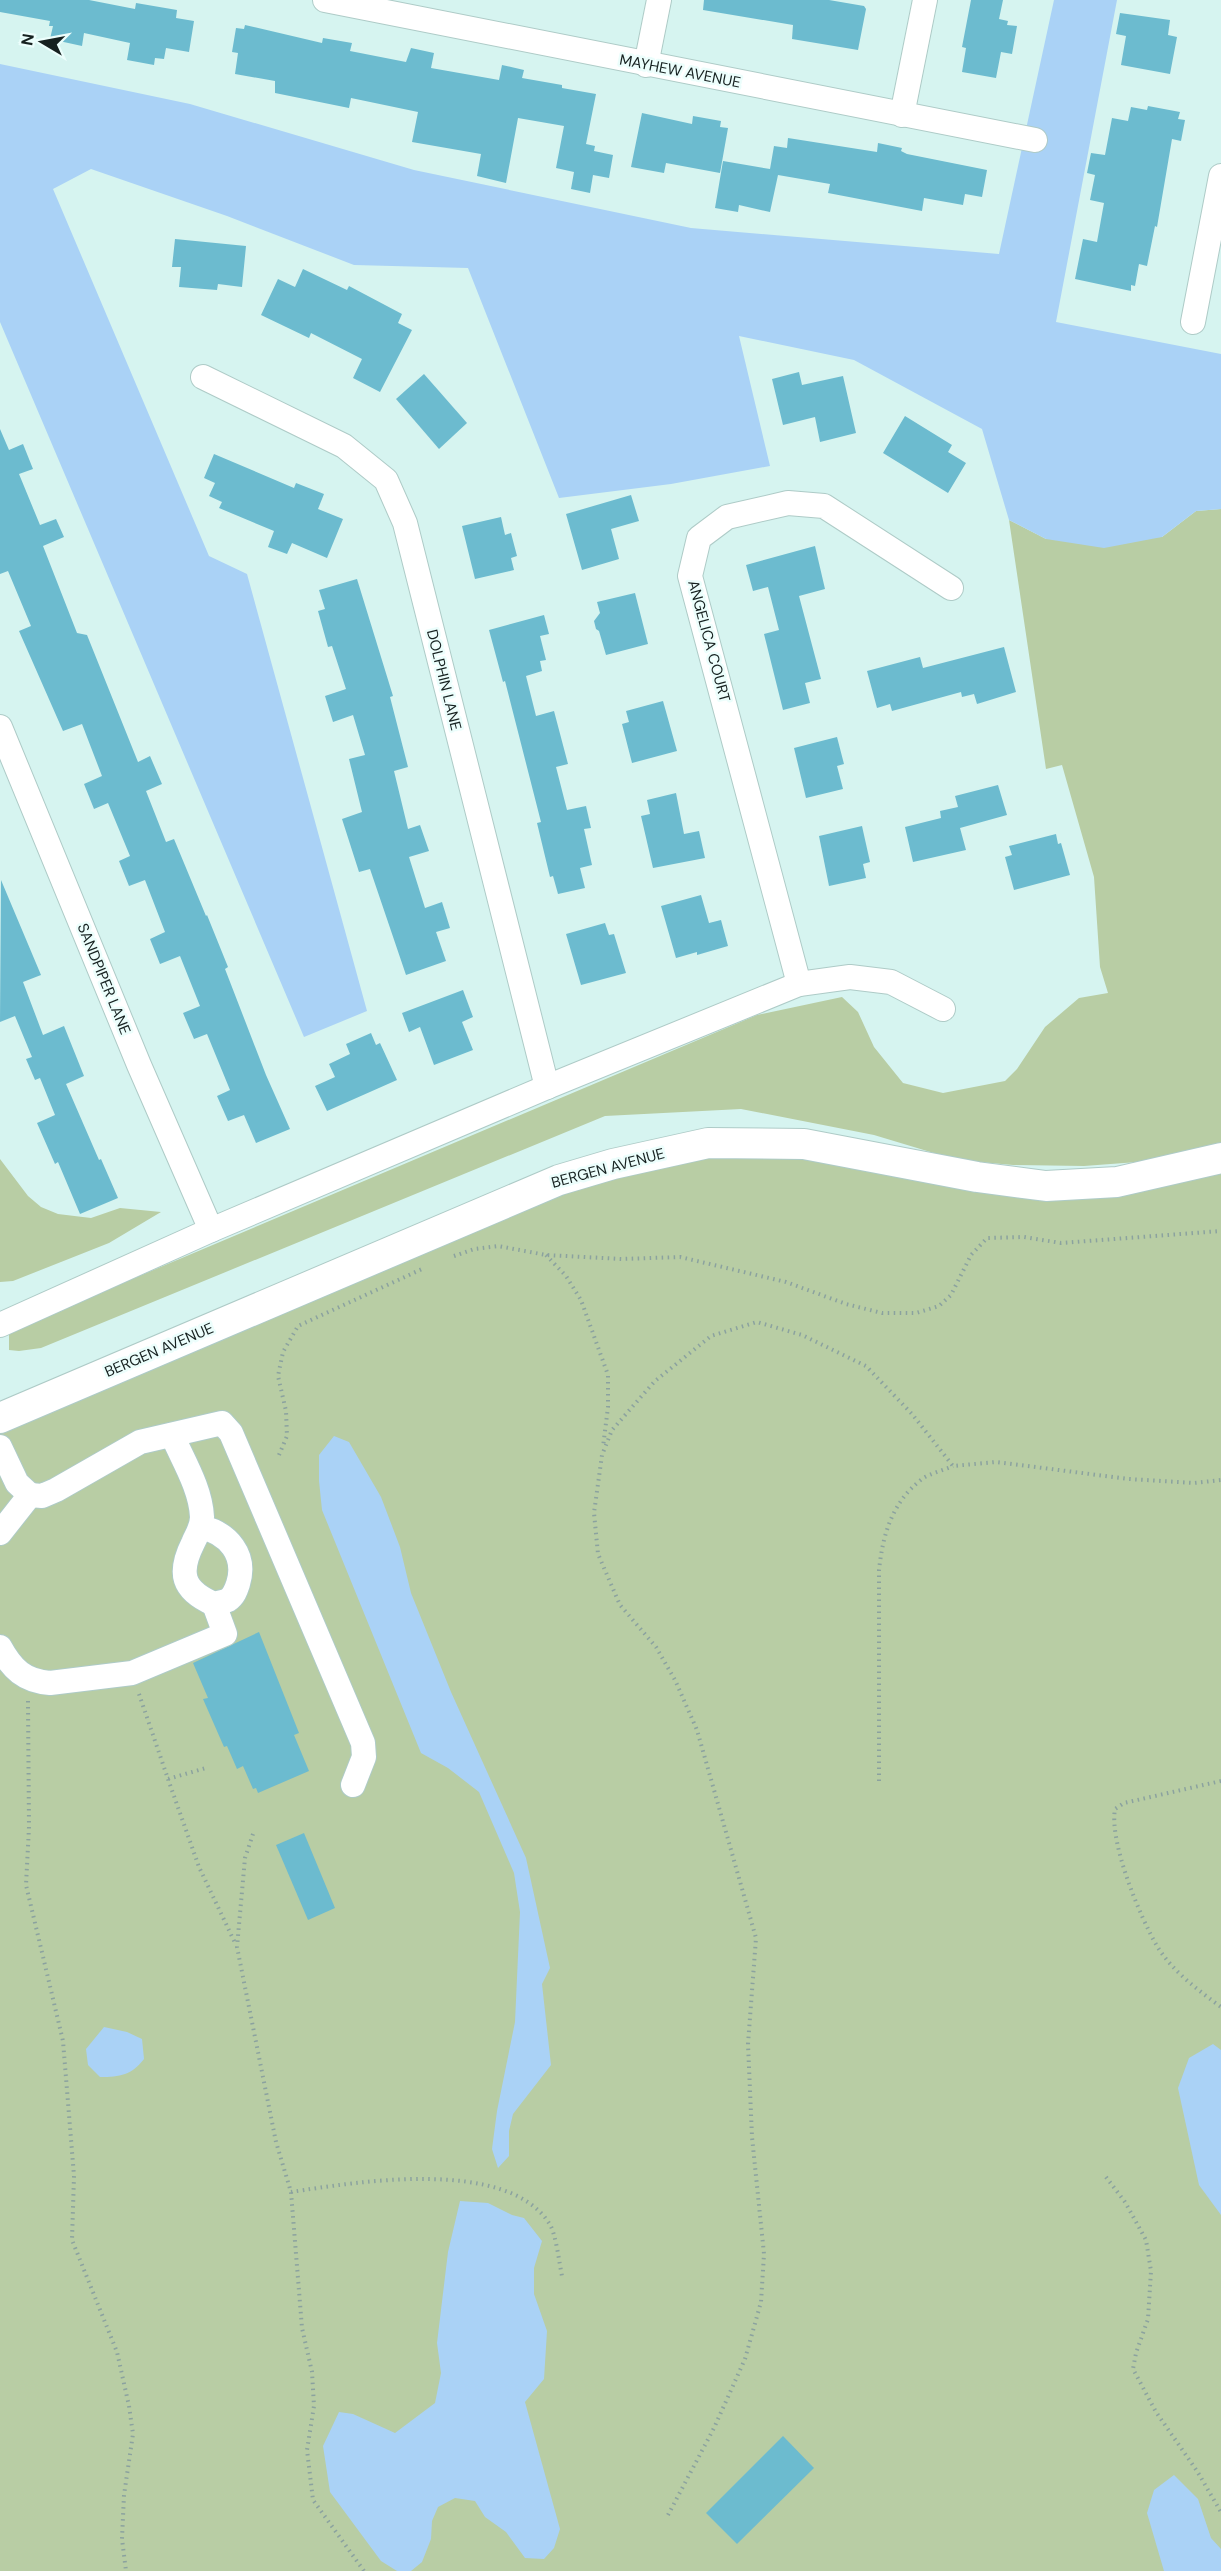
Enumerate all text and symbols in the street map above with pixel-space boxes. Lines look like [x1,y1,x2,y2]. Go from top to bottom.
north arrow [12,12,72,72]
text: N [16,32,39,47]
street label: MAYHEW AVENUE [618,49,742,93]
street label: ANGELICA COURT [683,578,735,704]
street label: DOLPHIN LANE [422,627,466,733]
street label: SANDPIPER LANE [73,920,135,1038]
street label: BERGEN AVENUE [549,1143,667,1193]
street label: BERGEN AVENUE [102,1318,216,1382]

